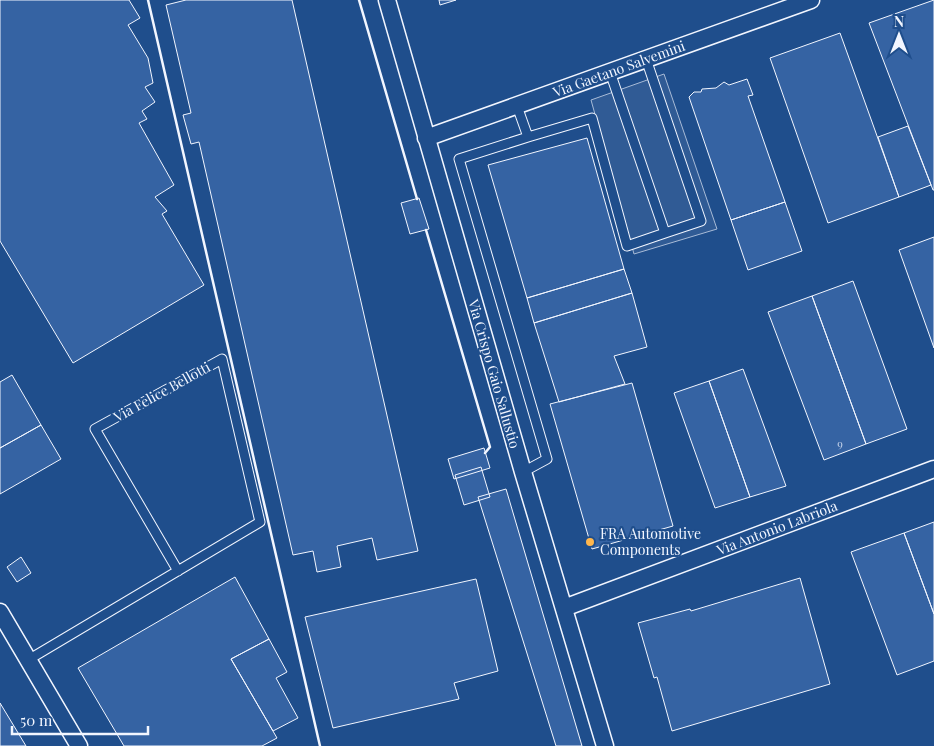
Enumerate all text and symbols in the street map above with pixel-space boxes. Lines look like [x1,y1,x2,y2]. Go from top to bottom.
north arrow [874,10,924,60]
text: N [894,12,904,31]
street label: Via Gaetano Salvemini [549,36,688,102]
street label: Via Crispo Gaio Sallustio [464,296,525,451]
street label: Via Felice Bellotti [109,357,214,426]
house number: 9 [837,436,843,451]
street label: Via Antonio Labriola [713,496,840,560]
place label: FRA Automotive Components [600,524,701,559]
marker: FRA Automotive Components [584,536,596,548]
scale bar [12,704,149,736]
text: 50 m [20,710,53,730]

